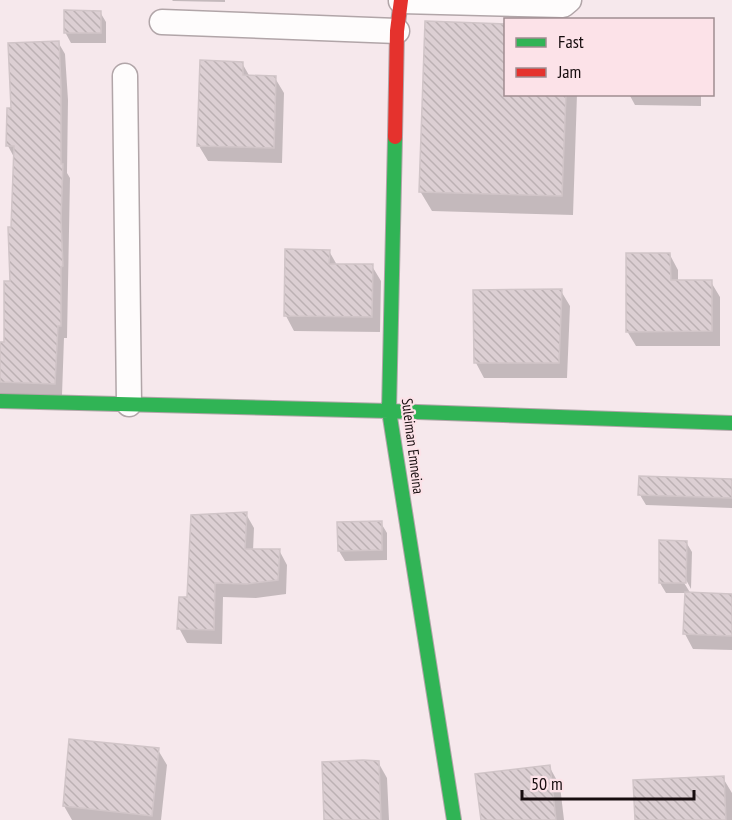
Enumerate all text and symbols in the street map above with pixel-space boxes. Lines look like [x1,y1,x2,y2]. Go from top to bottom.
legend [504,18,714,96]
text: Fast [558,30,584,53]
text: Jam [557,60,581,83]
street label: Suleiman Emneina [398,397,428,495]
scale bar [522,763,694,801]
text: 50 m [531,772,563,795]

